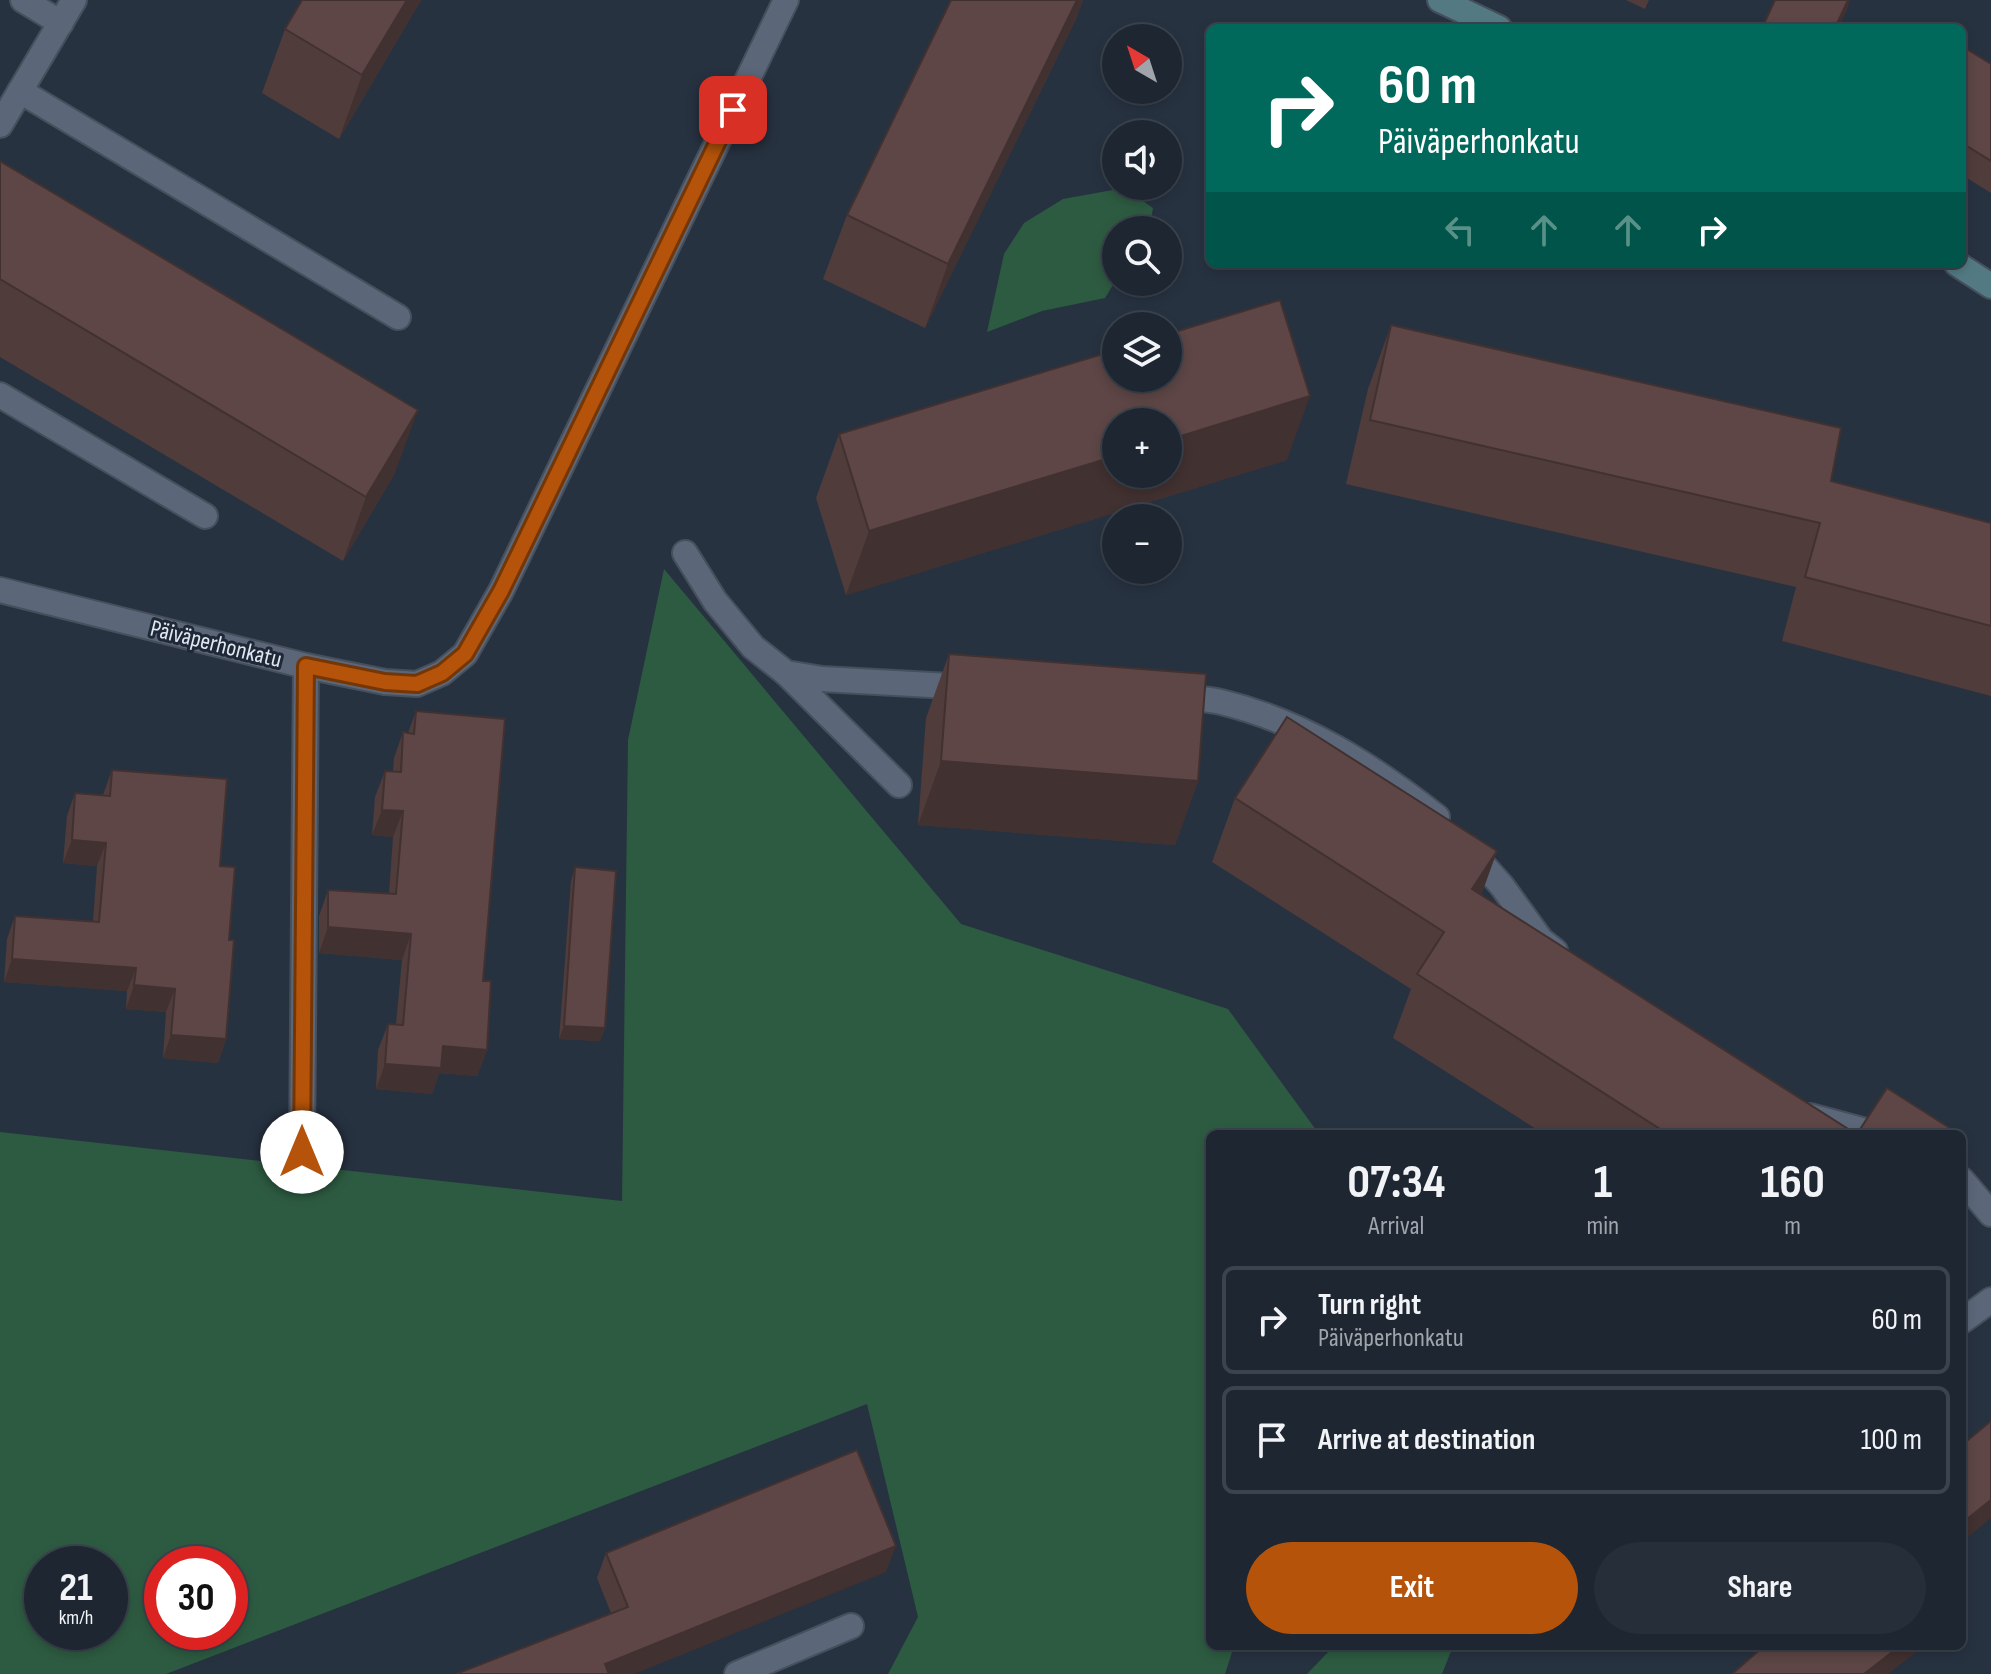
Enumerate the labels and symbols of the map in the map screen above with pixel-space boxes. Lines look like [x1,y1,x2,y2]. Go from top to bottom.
north arrow [1102,24,1182,104]
pin [699,76,767,144]
street label: Päiväperhonkatu [147,614,285,674]
position arrow [260,1110,344,1194]
speed limit sign: 30 [144,1546,248,1650]

